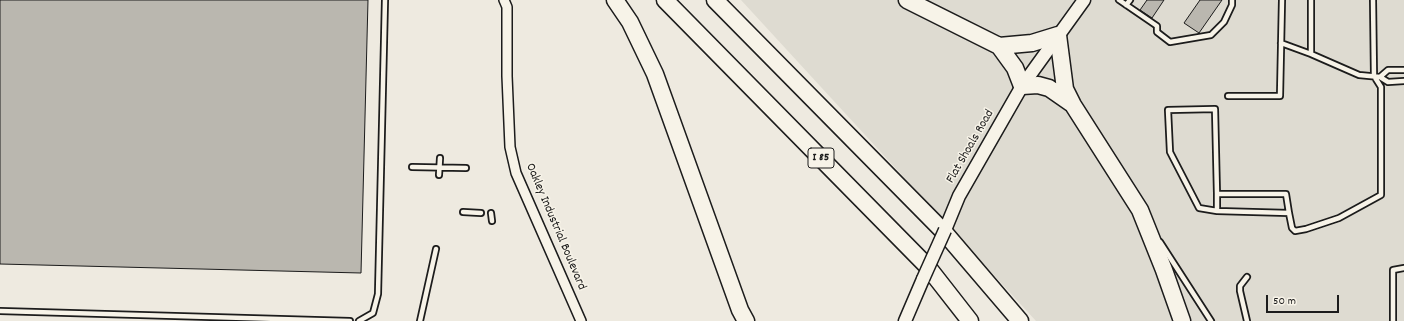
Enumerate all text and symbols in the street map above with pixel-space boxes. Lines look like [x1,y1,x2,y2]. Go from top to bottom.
street label: Flat Shoals Road [944,108,998,186]
road number: I 85 [808,148,834,168]
street label: Oakley Industrial Boulevard [521,161,589,293]
scale bar [1268,287,1341,313]
text: 50 m [1273,293,1296,310]

